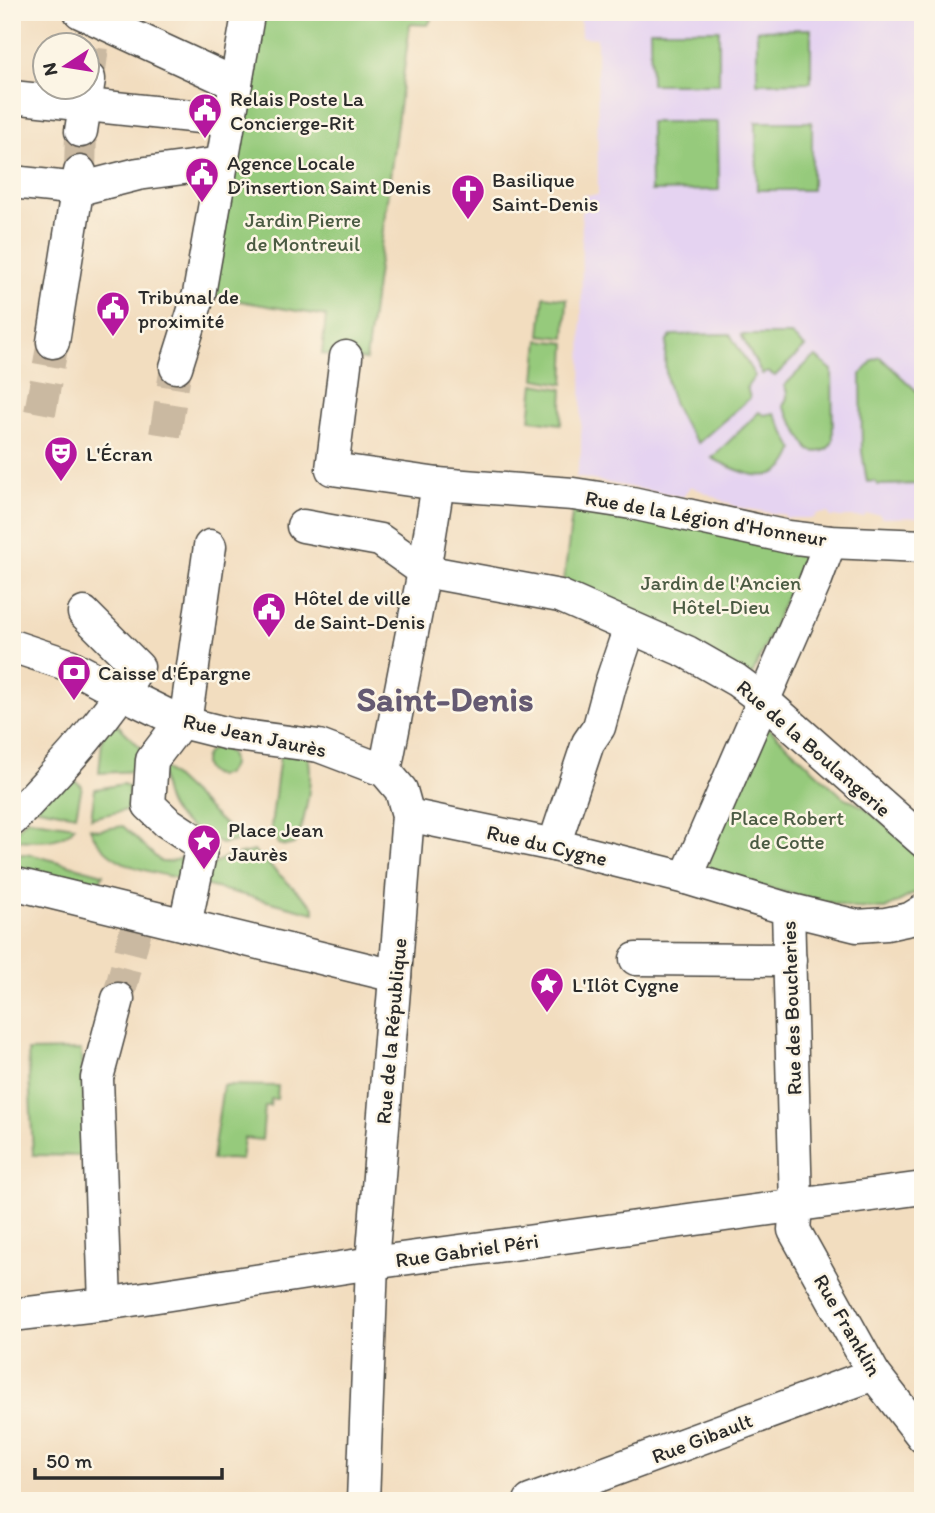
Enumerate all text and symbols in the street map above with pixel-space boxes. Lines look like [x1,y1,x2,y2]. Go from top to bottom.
north arrow [32,32,102,102]
text: N [37,61,62,78]
place label: Relais Poste La Concierge-Rit [230,86,364,135]
public building icon: Relais Poste La Concierge-Rit [186,91,224,140]
place label: Agence Locale D’insertion Saint Denis [227,150,431,199]
public building icon: Agence Locale D’insertion Saint Denis [183,155,221,204]
place label: Basilique Saint-Denis [492,167,598,216]
church icon: Basilique Saint-Denis [449,172,487,221]
park label: Jardin Pierre de Montreuil [245,207,361,256]
place label: Tribunal de proximité [138,284,239,333]
public building icon: Tribunal de proximité [94,289,132,338]
theatre icon: L'Écran [42,434,80,483]
place label: L'Écran [86,441,153,466]
street label: Rue de la Légion d'Honneur [583,484,829,552]
park label: Jardin de l'Ancien Hôtel-Dieu [641,570,801,619]
place label: Hôtel de ville de Saint-Denis [294,585,425,634]
public building icon: Hôtel de ville de Saint-Denis [250,590,288,639]
bank icon: Caisse d'Épargne [55,653,93,702]
place label: Caisse d'Épargne [98,660,251,685]
street label: Rue de la Boulangerie [732,674,896,822]
district label: Saint-Denis [356,678,534,720]
street label: Rue Jean Jaurès [181,708,329,762]
park label: Place Robert de Cotte [730,805,844,854]
place label: Place Jean Jaurès [228,817,324,866]
street label: Rue du Cygne [484,819,610,871]
place icon: Place Jean Jaurès [185,822,223,871]
street label: Rue des Boucheries [775,920,807,1096]
street label: Rue de la République [370,937,412,1125]
place icon: L'Ilôt Cygne [528,965,566,1014]
place label: L'Ilôt Cygne [572,972,679,997]
street label: Rue Gabriel Péri [394,1228,540,1272]
street label: Rue Franklin [809,1270,887,1380]
street label: Rue Gibault [648,1407,756,1469]
scale bar [35,1436,222,1480]
text: 50 m [46,1448,93,1473]

